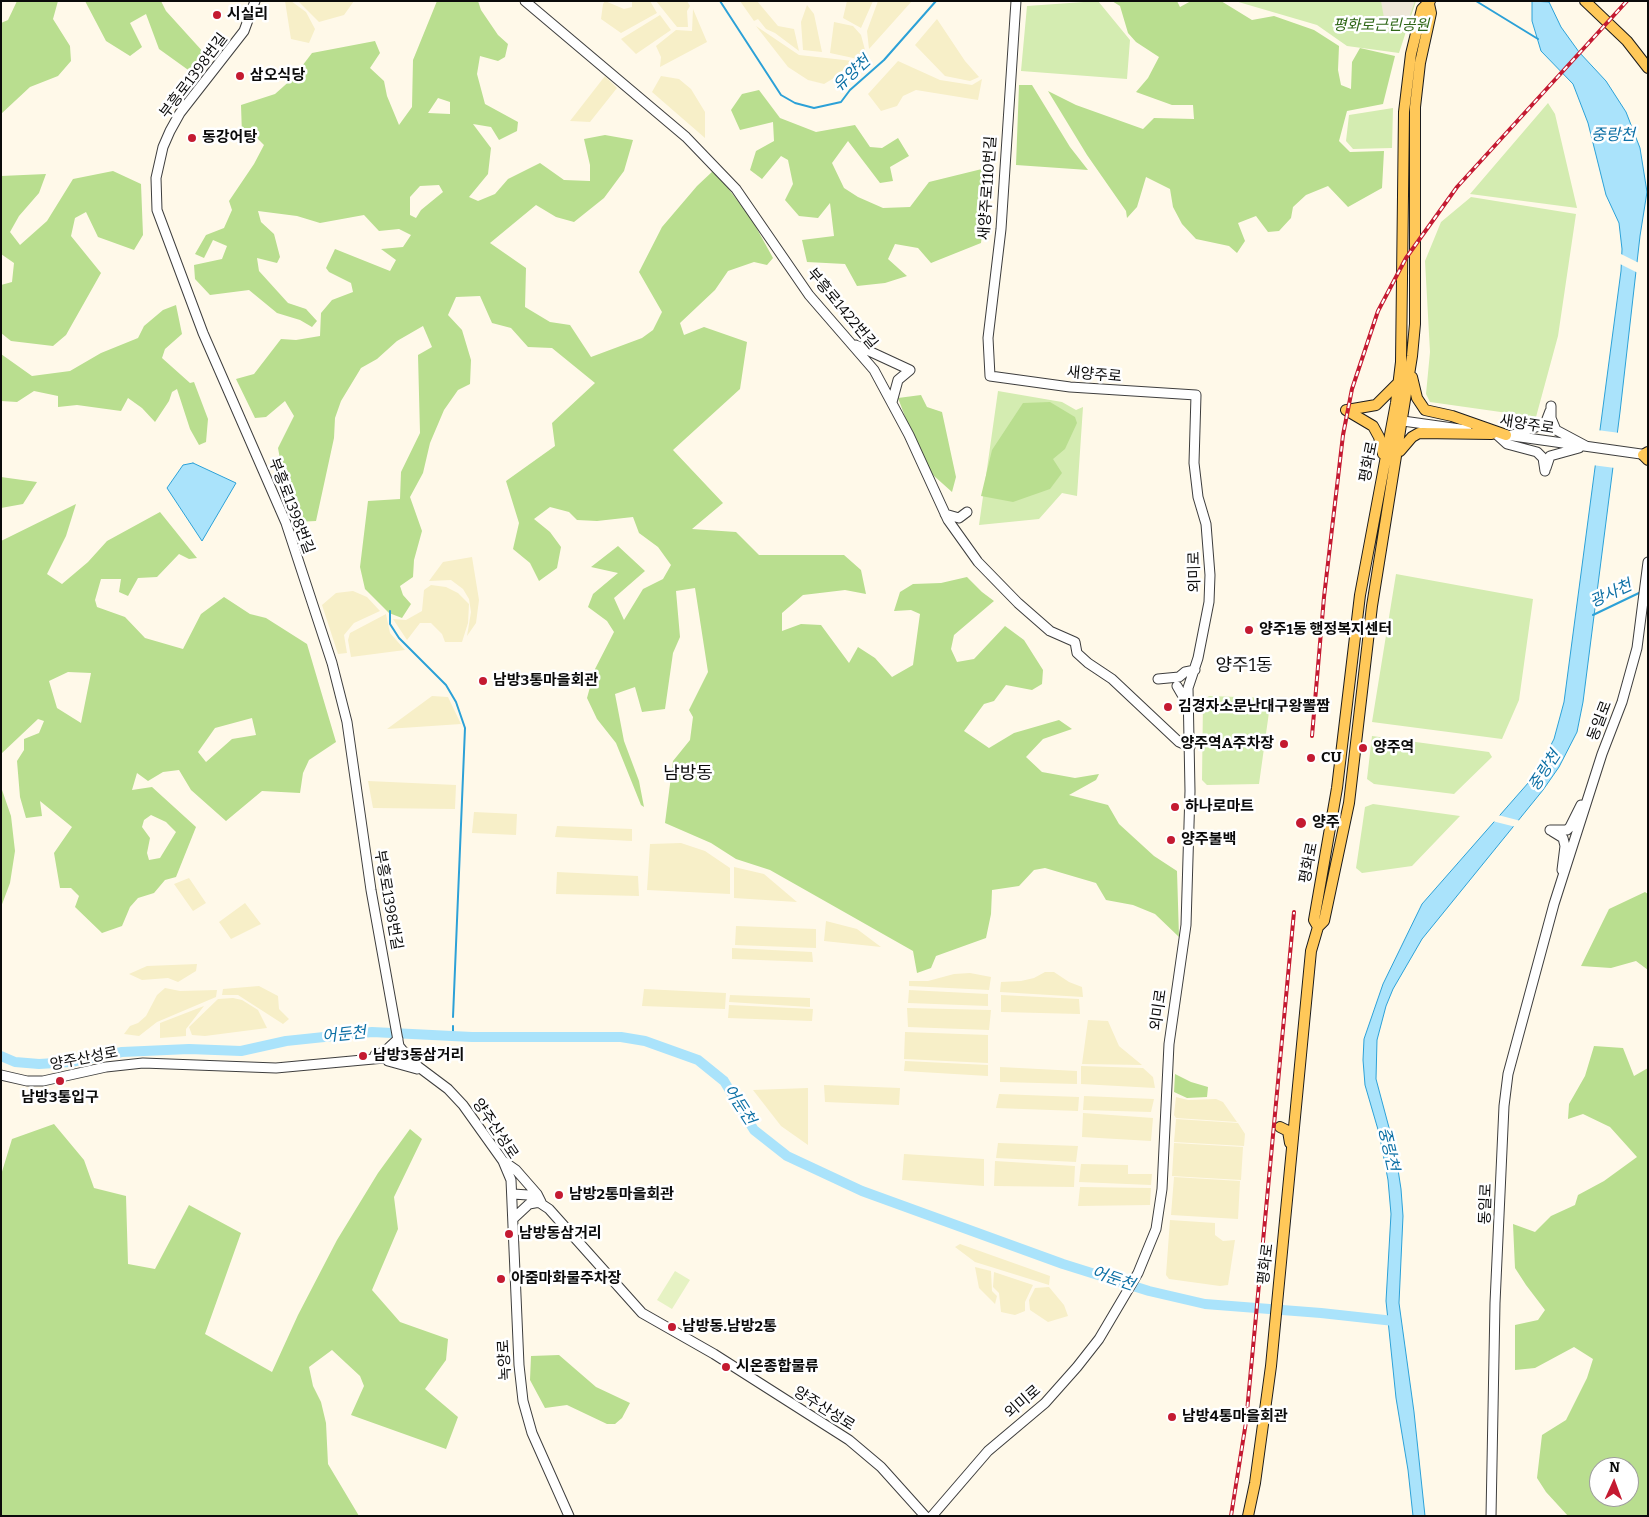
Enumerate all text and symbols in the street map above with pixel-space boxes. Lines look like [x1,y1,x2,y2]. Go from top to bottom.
place label: 시실리 [227,6,268,24]
marker: 시실리 [211,9,223,21]
park label: 평화로근린공원 [1333,17,1429,35]
street label: 부흥로1398번길 [156,30,232,122]
water label: 유양천 [829,52,875,96]
place label: 삼오식당 [250,67,305,85]
marker: 삼오식당 [234,70,246,82]
water label: 중랑천 [1591,126,1635,146]
place label: 동강어탕 [202,129,257,147]
marker: 동강어탕 [186,132,198,144]
street label: 새양주로110번길 [975,135,1001,241]
street label: 부흥로1422번길 [803,265,881,353]
street label: 새양주로 [1066,364,1122,386]
street label: 새양주로 [1498,412,1556,438]
street label: 평화로 [1356,440,1382,484]
street label: 부흥로1398번길 [264,455,318,557]
street label: 외미로 [1186,551,1204,593]
water label: 광사천 [1587,576,1635,612]
place label: 양주1동 행정복지센터 [1259,621,1392,639]
marker: 양주1동 행정복지센터 [1243,624,1255,636]
district label: 양주1동 [1216,655,1272,677]
place label: 남방3통마을회관 [493,672,598,690]
marker: 남방3통마을회관 [477,675,489,687]
place label: 김경자소문난대구왕뽈짬 [1178,698,1330,716]
street label: 동일로 [1584,698,1616,744]
marker: 김경자소문난대구왕뽈짬 [1162,701,1174,713]
place label: 양주역A주차장 [1181,735,1274,753]
marker: 양주역A주차장 [1278,738,1290,750]
place label: 양주역 [1373,739,1414,757]
marker: 양주역 [1357,742,1369,754]
water label: 중랑천 [1525,747,1565,795]
place label: CU [1321,749,1342,767]
marker: CU [1305,752,1317,764]
district label: 남방동 [663,763,713,785]
place label: 하나로마트 [1185,798,1254,816]
marker: 하나로마트 [1169,801,1181,813]
place label: 양주 [1312,814,1340,832]
marker: 양주 [1294,816,1308,830]
place label: 양주불백 [1181,831,1236,849]
marker: 양주불백 [1165,834,1177,846]
street label: 평화로 [1296,841,1322,885]
street label: 부흥로1398번길 [370,848,406,952]
street label: 외미로 [1147,988,1171,1032]
water label: 어둔천 [321,1023,367,1047]
street label: 양주산성로 [48,1044,120,1074]
place label: 남방3동삼거리 [373,1047,464,1065]
marker: 남방3동삼거리 [357,1050,369,1062]
marker: 남방3통입구 [54,1075,66,1087]
water label: 어둔천 [719,1081,759,1129]
place label: 남방3통입구 [21,1089,99,1107]
street label: 양주산성로 [468,1095,522,1163]
water label: 중랑천 [1374,1125,1402,1173]
street label: 동일로 [1476,1183,1496,1225]
place label: 남방2통마을회관 [569,1186,674,1204]
marker: 남방2통마을회관 [553,1189,565,1201]
place label: 남방동삼거리 [519,1225,602,1243]
marker: 남방동삼거리 [503,1228,515,1240]
street label: 평화로 [1255,1242,1277,1286]
water label: 어둔천 [1089,1263,1137,1295]
place label: 아줌마화물주차장 [511,1270,621,1288]
marker: 아줌마화물주차장 [495,1273,507,1285]
place label: 남방동.남방2통 [682,1318,777,1336]
marker: 남방동.남방2통 [666,1321,678,1333]
street label: 녹양로 [495,1339,515,1381]
place label: 시온종합물류 [736,1358,819,1376]
marker: 시온종합물류 [720,1361,732,1373]
street label: 외미로 [1001,1382,1045,1422]
street label: 양주산성로 [790,1383,858,1435]
place label: 남방4통마을회관 [1182,1408,1288,1426]
marker: 남방4통마을회관 [1166,1411,1178,1423]
north arrow [1589,1457,1639,1507]
text: N [1609,1459,1620,1476]

